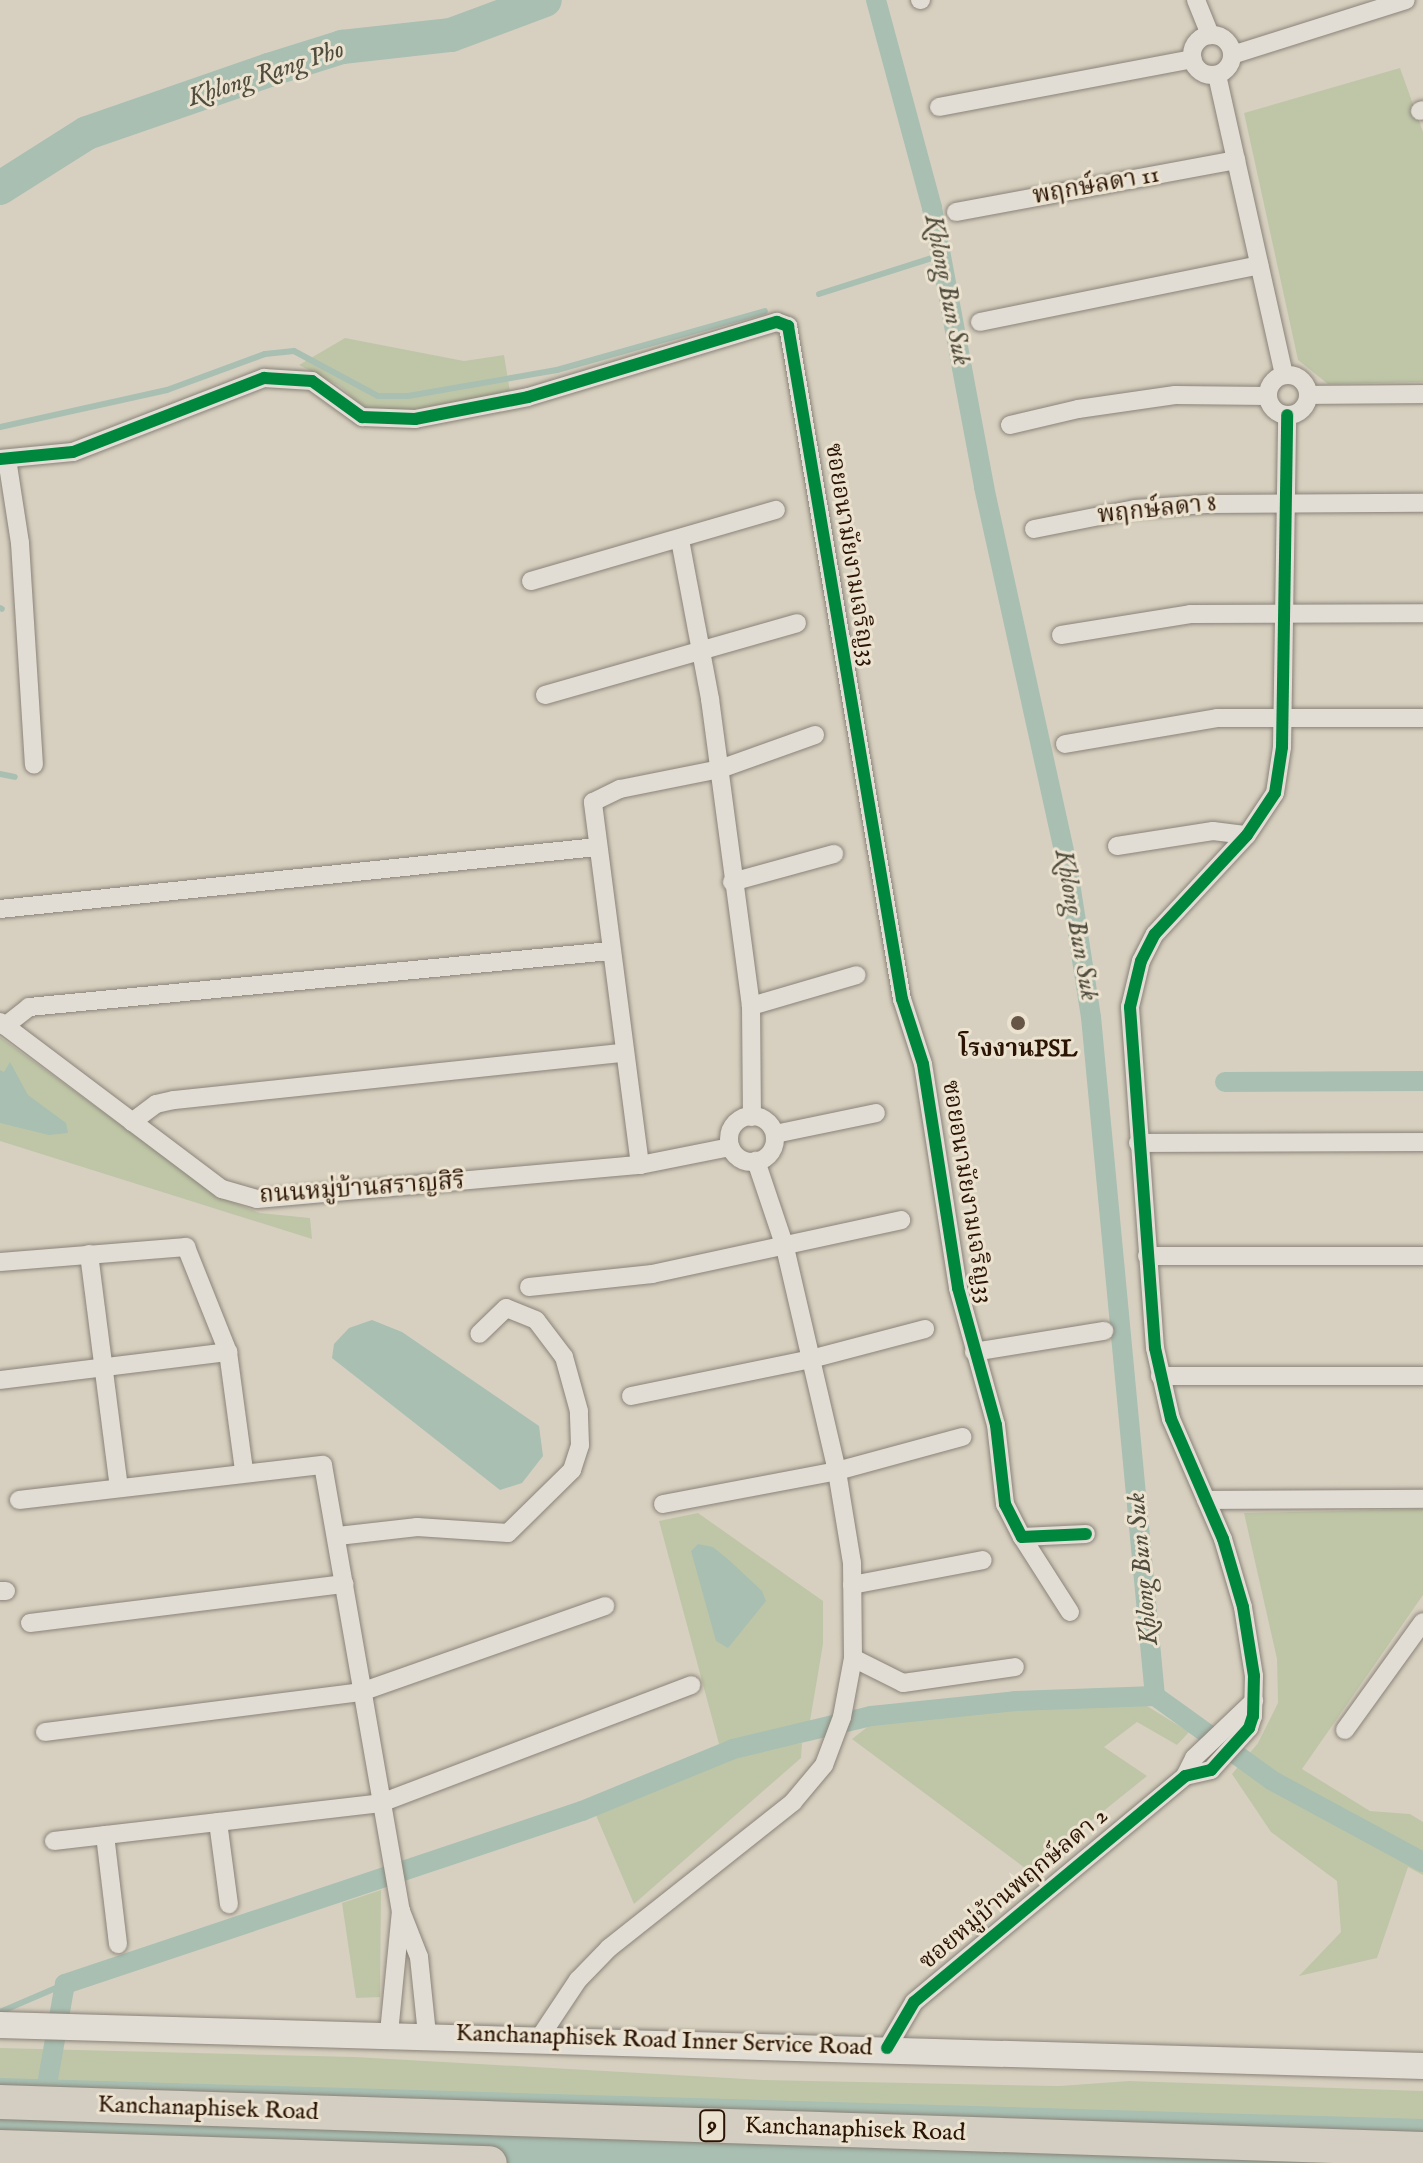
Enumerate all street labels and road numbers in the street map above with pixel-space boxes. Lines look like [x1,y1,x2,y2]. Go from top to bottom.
street label: พฤกษ์ลดา 11 [1031,161,1161,211]
street label: ซอยอนามัยงามเจริญ33 [818,441,882,669]
street label: พฤกษ์ลดา 8 [1096,489,1218,531]
street label: ซอยอนามัยงามเจริญ33 [935,1078,999,1306]
street label: ถนนหมู่บ้านสราญสิริ [258,1167,466,1211]
street label: ซอยหมู่บ้านพฤกษ์ลดา 2 [914,1802,1114,1976]
street label: Kanchanaphisek Road Inner Service Road [455,2019,873,2063]
street label: Kanchanaphisek Road [97,2091,319,2127]
road number: 9 [698,2108,726,2144]
street label: Kanchanaphisek Road [744,2112,966,2148]

